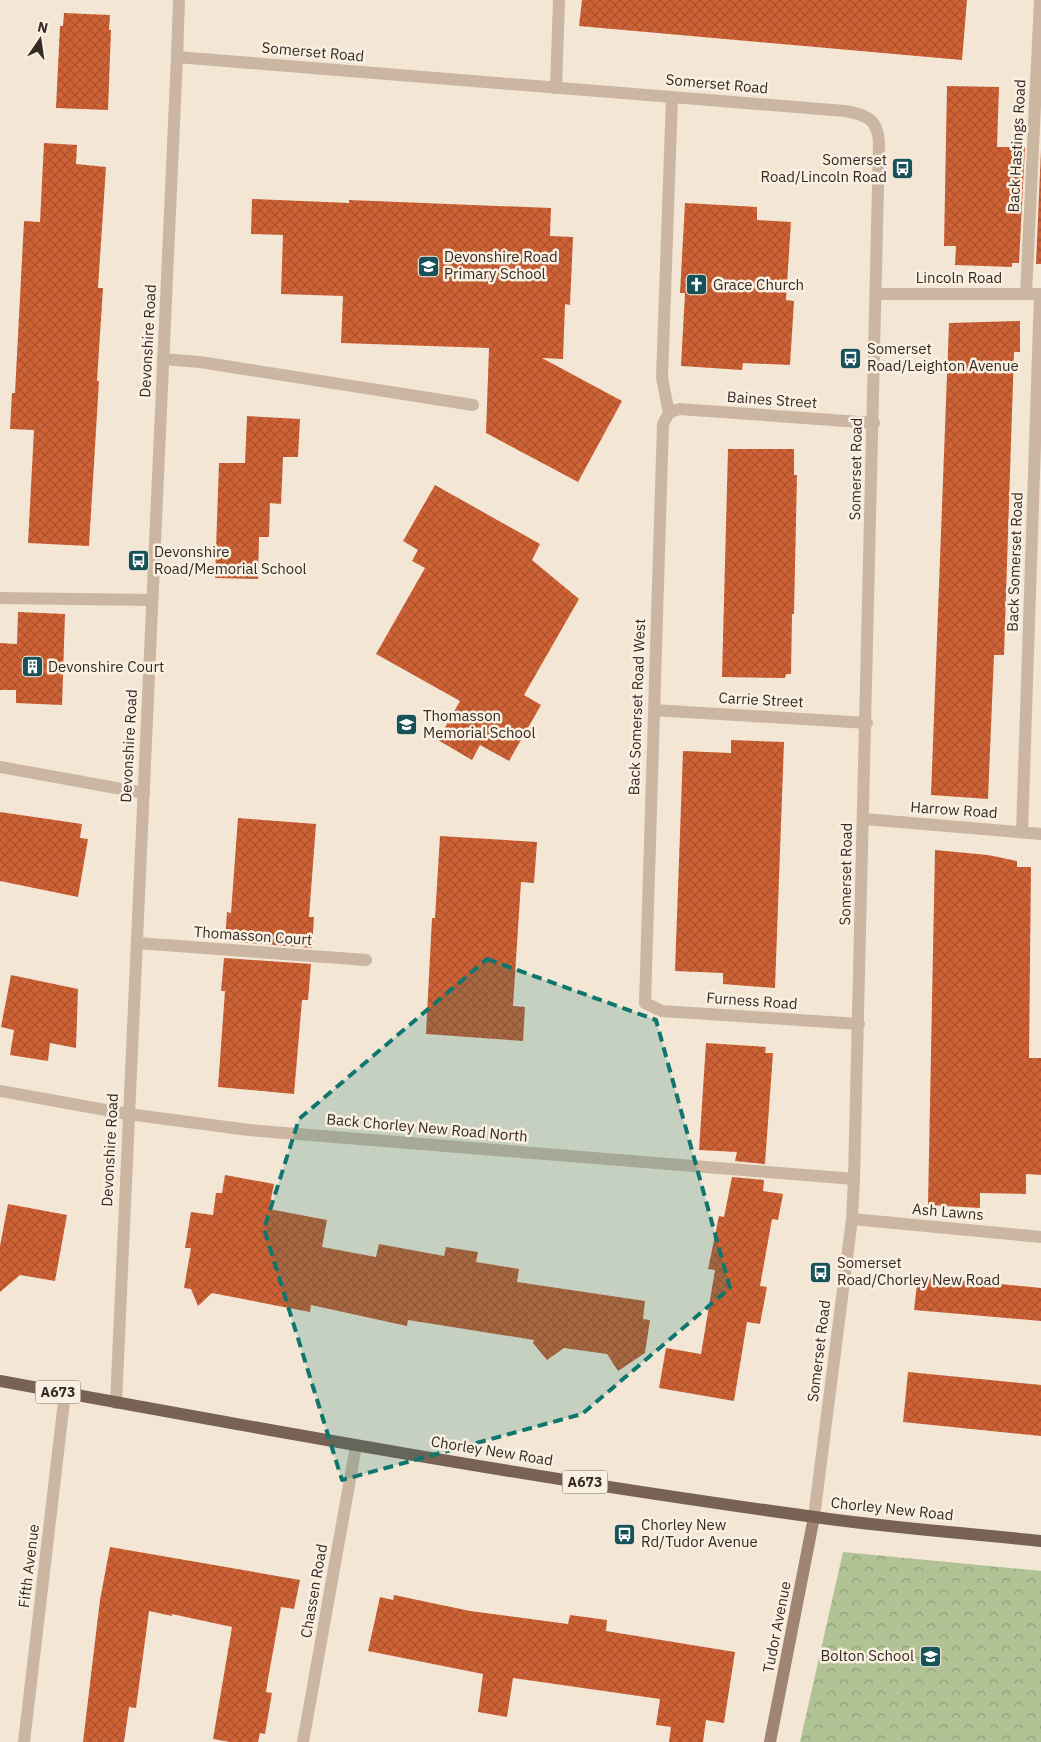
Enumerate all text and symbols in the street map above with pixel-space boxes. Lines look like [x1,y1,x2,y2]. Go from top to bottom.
north arrow [15,15,65,65]
text: N [36,17,50,37]
street label: Somerset Road [261,38,365,65]
street label: Somerset Road [665,70,769,97]
street label: Back Hastings Road [1004,79,1029,213]
place label: Somerset Road/Lincoln Road [761,150,887,186]
bus stop icon: Somerset Road/Lincoln Road [891,157,915,181]
place label: Devonshire Road Primary School [444,247,558,283]
school or university icon: Devonshire Road Primary School [416,254,440,278]
street label: Lincoln Road [916,268,1002,287]
church icon: Grace Church [685,273,709,297]
place label: Grace Church [713,275,804,294]
street label: Devonshire Road [135,284,160,398]
place label: Somerset Road/Leighton Avenue [867,339,1019,375]
bus stop icon: Somerset Road/Leighton Avenue [839,346,863,370]
street label: Baines Street [726,387,818,412]
street label: Somerset Road [845,417,866,521]
street label: Back Somerset Road [1003,492,1026,632]
place label: Devonshire Road/Memorial School [154,542,307,578]
bus stop icon: Devonshire Road/Memorial School [126,549,150,573]
street label: Back Somerset Road West [624,618,649,796]
building icon: Devonshire Court [20,655,44,679]
place label: Devonshire Court [48,657,164,676]
street label: Carrie Street [718,688,804,711]
street label: Devonshire Road [116,689,141,803]
place label: Thomasson Memorial School [423,706,535,742]
school or university icon: Thomasson Memorial School [395,713,419,737]
street label: Harrow Road [910,797,998,822]
street label: Somerset Road [835,822,856,926]
street label: Thomasson Court [193,922,313,949]
street label: Furness Road [706,988,798,1013]
street label: Devonshire Road [97,1093,122,1207]
street label: Back Chorley New Road North [326,1109,528,1146]
street label: Ash Lawns [911,1199,985,1224]
place label: Somerset Road/Chorley New Road [837,1253,1000,1289]
bus stop icon: Somerset Road/Chorley New Road [809,1260,833,1284]
street label: Somerset Road [803,1299,834,1403]
road number: A673 [36,1380,80,1404]
street label: Chorley New Road [430,1431,554,1470]
road number: A673 [562,1470,608,1494]
street label: Chorley New Road [830,1493,954,1524]
place label: Chorley New Rd/Tudor Avenue [641,1515,758,1551]
bus stop icon: Chorley New Rd/Tudor Avenue [613,1522,637,1546]
street label: Fifth Avenue [14,1523,43,1609]
street label: Chassen Road [296,1542,331,1639]
street label: Tudor Avenue [758,1580,795,1674]
school or university icon: Bolton School [918,1644,942,1668]
place label: Bolton School [820,1646,914,1665]

